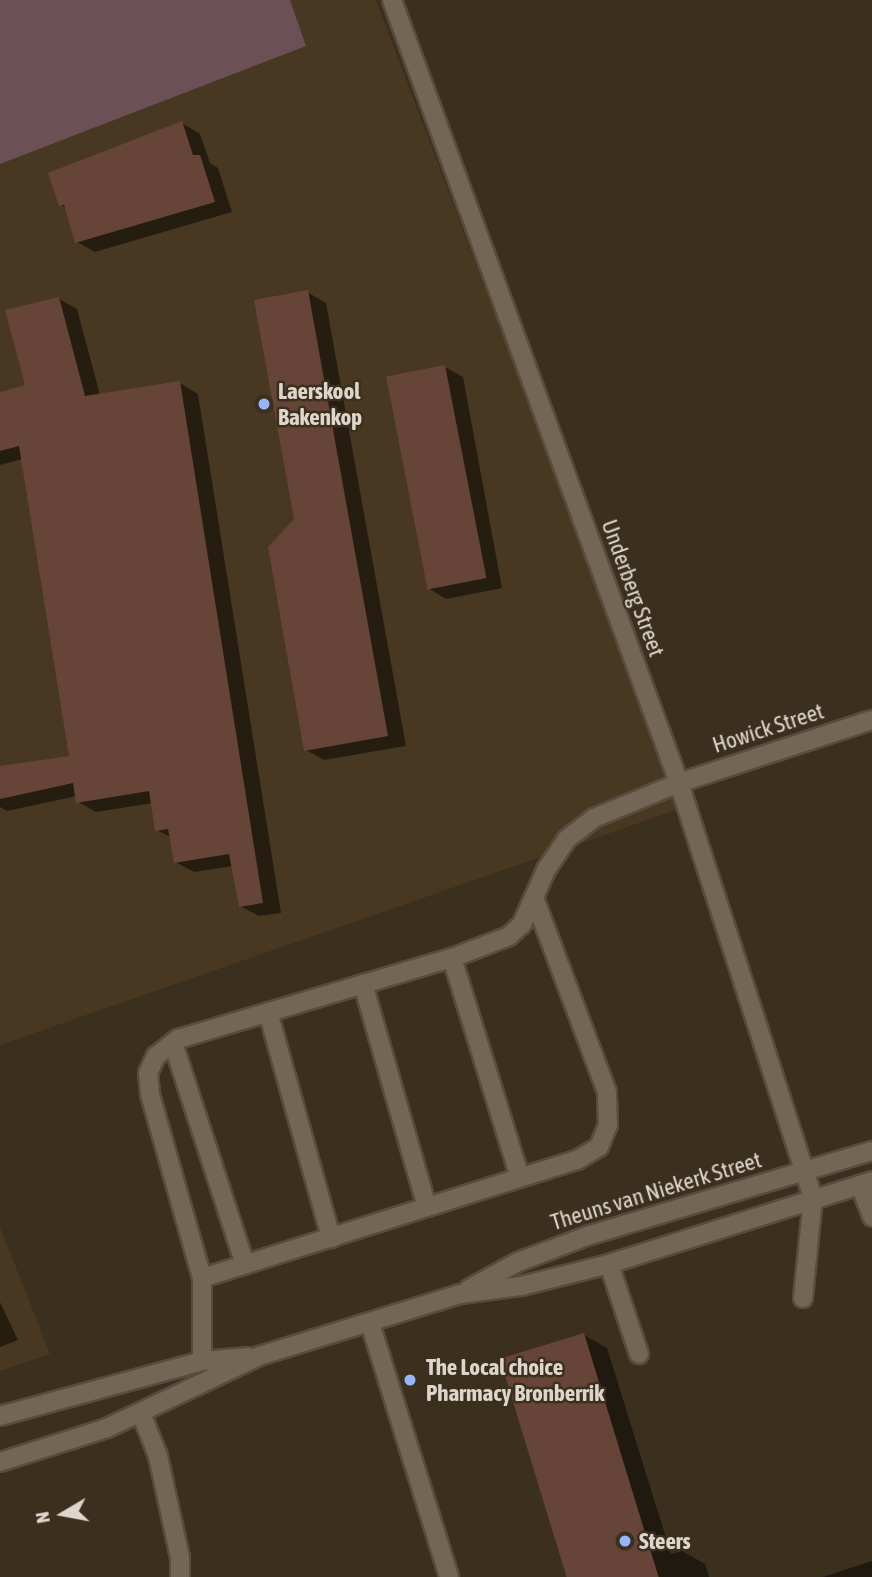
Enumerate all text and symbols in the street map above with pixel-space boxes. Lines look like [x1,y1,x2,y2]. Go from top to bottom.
place label: Laerskool Bakenkop [278,377,362,431]
marker: Laerskool Bakenkop [256,396,272,412]
street label: Underberg Street [595,516,671,660]
street label: Howick Street [709,697,827,759]
street label: Theuns van Niekerk Street [547,1146,765,1236]
place label: The Local choice Pharmacy Bronberrik [426,1353,604,1407]
marker: The Local choice Pharmacy Bronberrik [400,1370,420,1390]
north arrow [28,1479,98,1549]
text: N [31,1510,54,1525]
place label: Steers [639,1527,691,1555]
marker: Steers [617,1533,633,1549]

